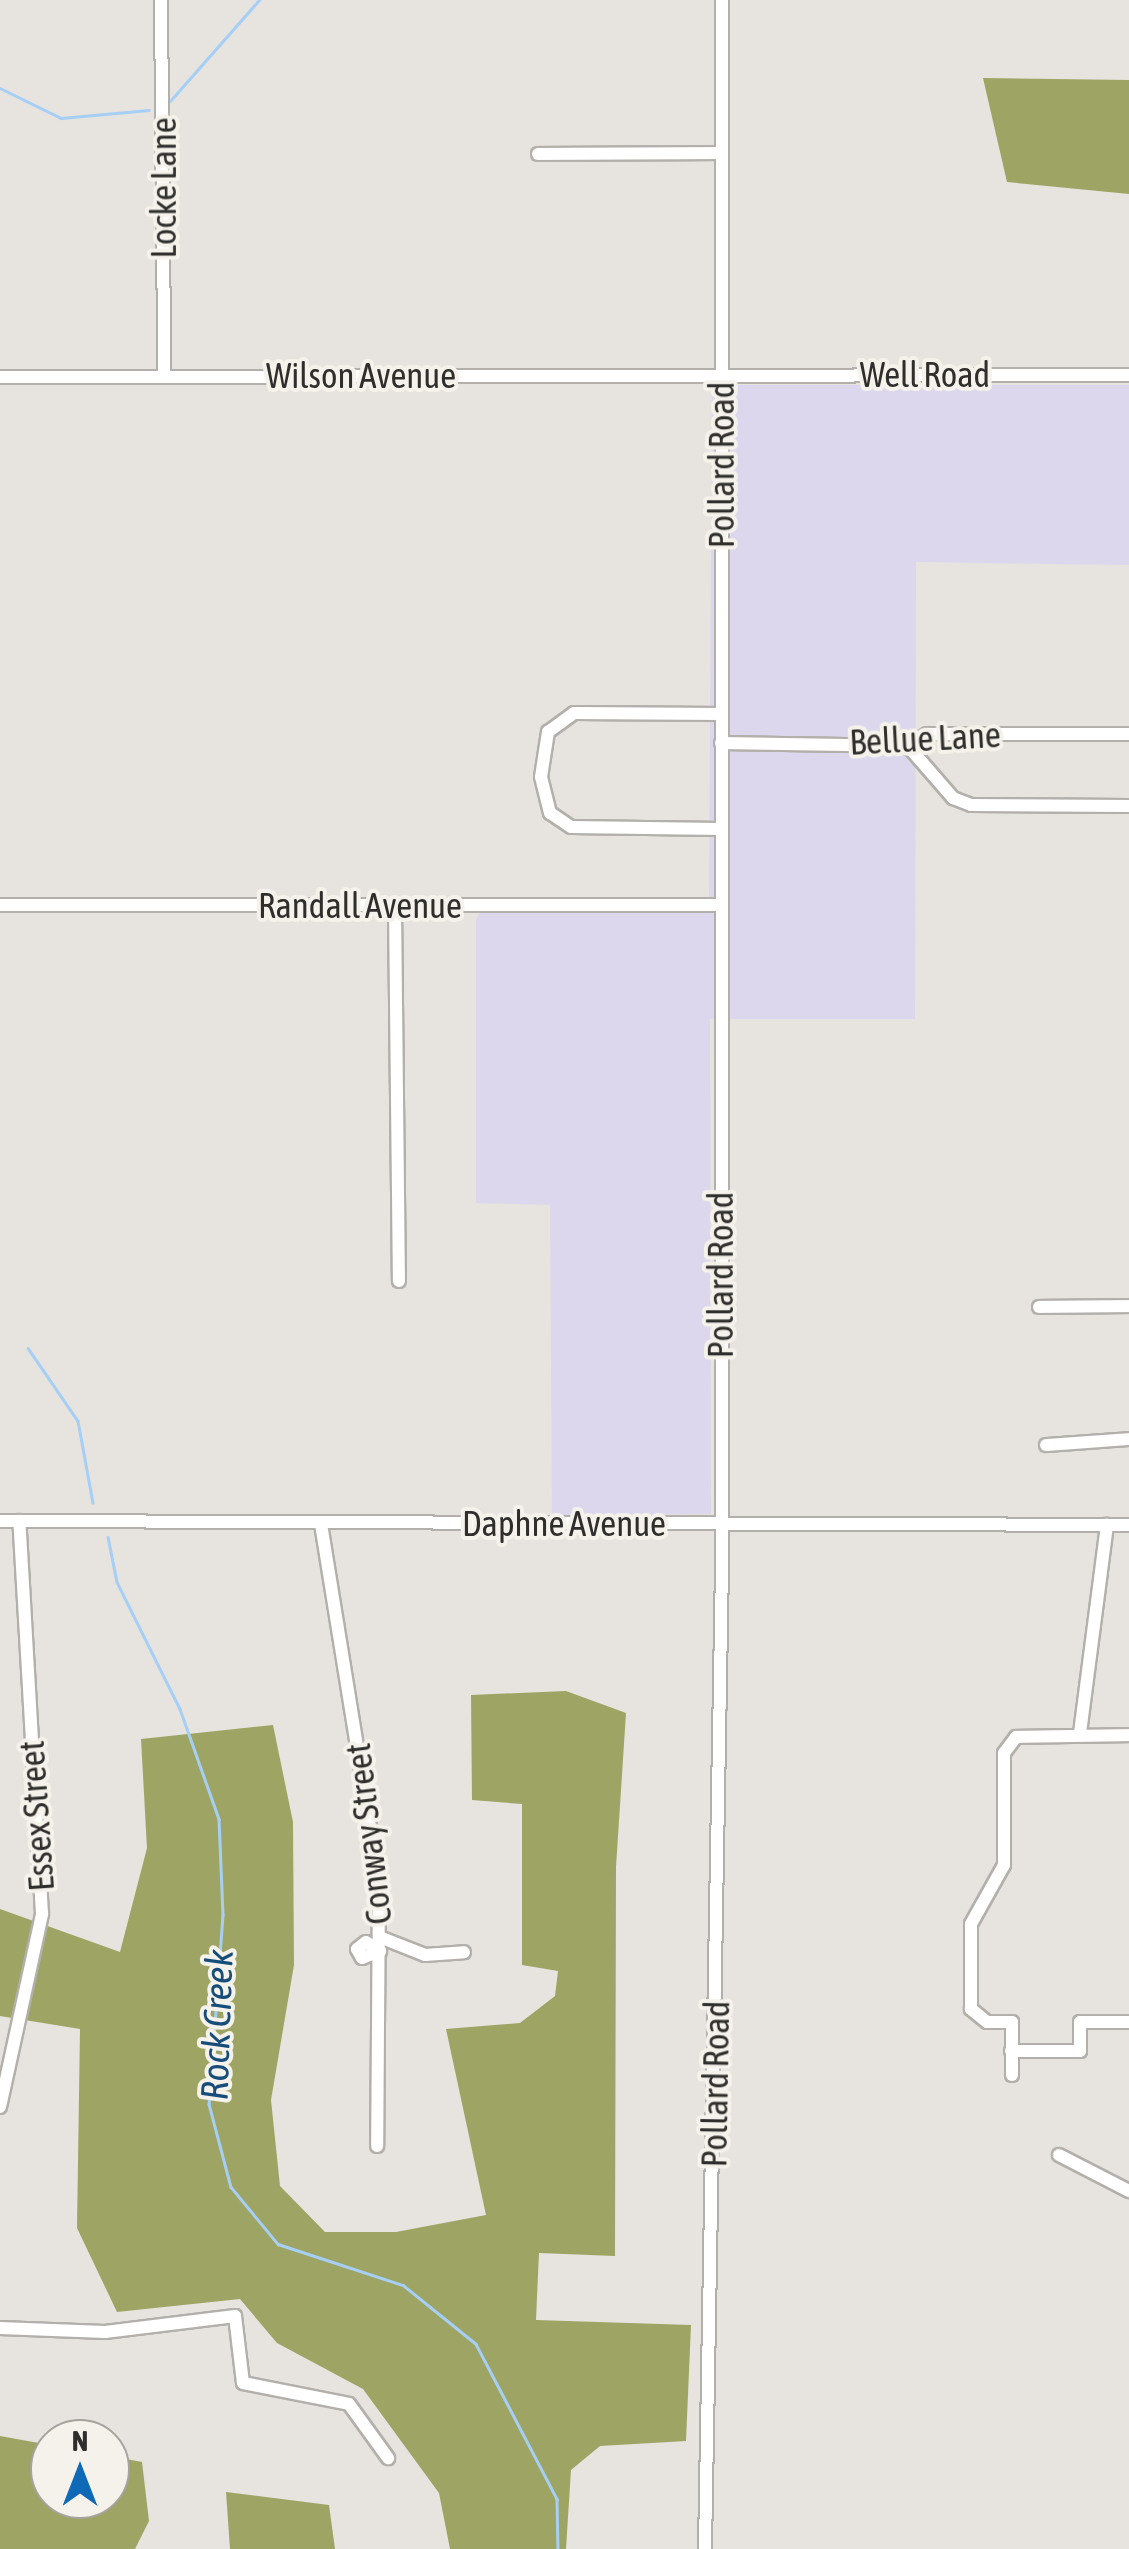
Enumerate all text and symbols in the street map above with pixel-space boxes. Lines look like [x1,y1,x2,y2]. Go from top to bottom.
street label: Locke Lane [142,117,184,259]
street label: Well Road [860,353,990,395]
street label: Wilson Avenue [266,354,456,396]
street label: Pollard Road [700,382,742,548]
street label: Bellue Lane [848,713,1002,763]
street label: Randall Avenue [258,884,462,926]
street label: Pollard Road [699,1192,741,1358]
street label: Daphne Avenue [462,1502,666,1544]
street label: Essex Street [10,1739,62,1893]
street label: Conway Street [336,1741,400,1927]
water label: Rock Creek [192,1949,242,2101]
street label: Pollard Road [693,2000,737,2168]
north arrow [30,2419,130,2519]
text: N [72,2425,88,2457]

